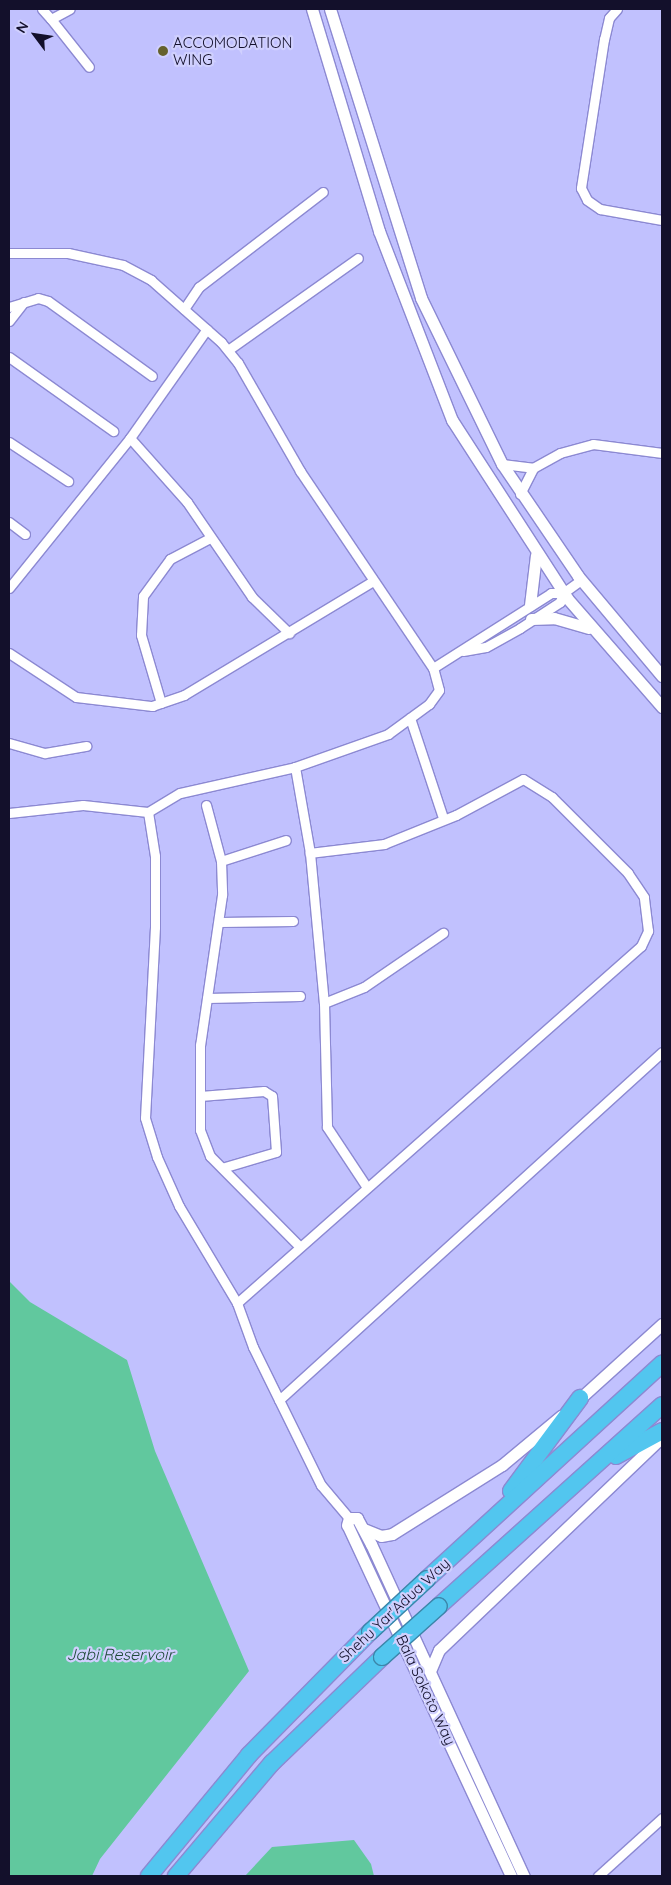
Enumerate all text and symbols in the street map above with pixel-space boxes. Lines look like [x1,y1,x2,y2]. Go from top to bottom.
north arrow [10,10,60,60]
text: N [12,18,33,36]
place label: ACCOMODATION WING [173,33,292,68]
marker: ACCOMODATION WING [157,45,169,57]
street label: Shehu Yar'Adua Way [335,1554,453,1666]
street label: Bala Sokoto Way [393,1632,459,1748]
water label: Jabi Reservoir [66,1644,174,1664]

